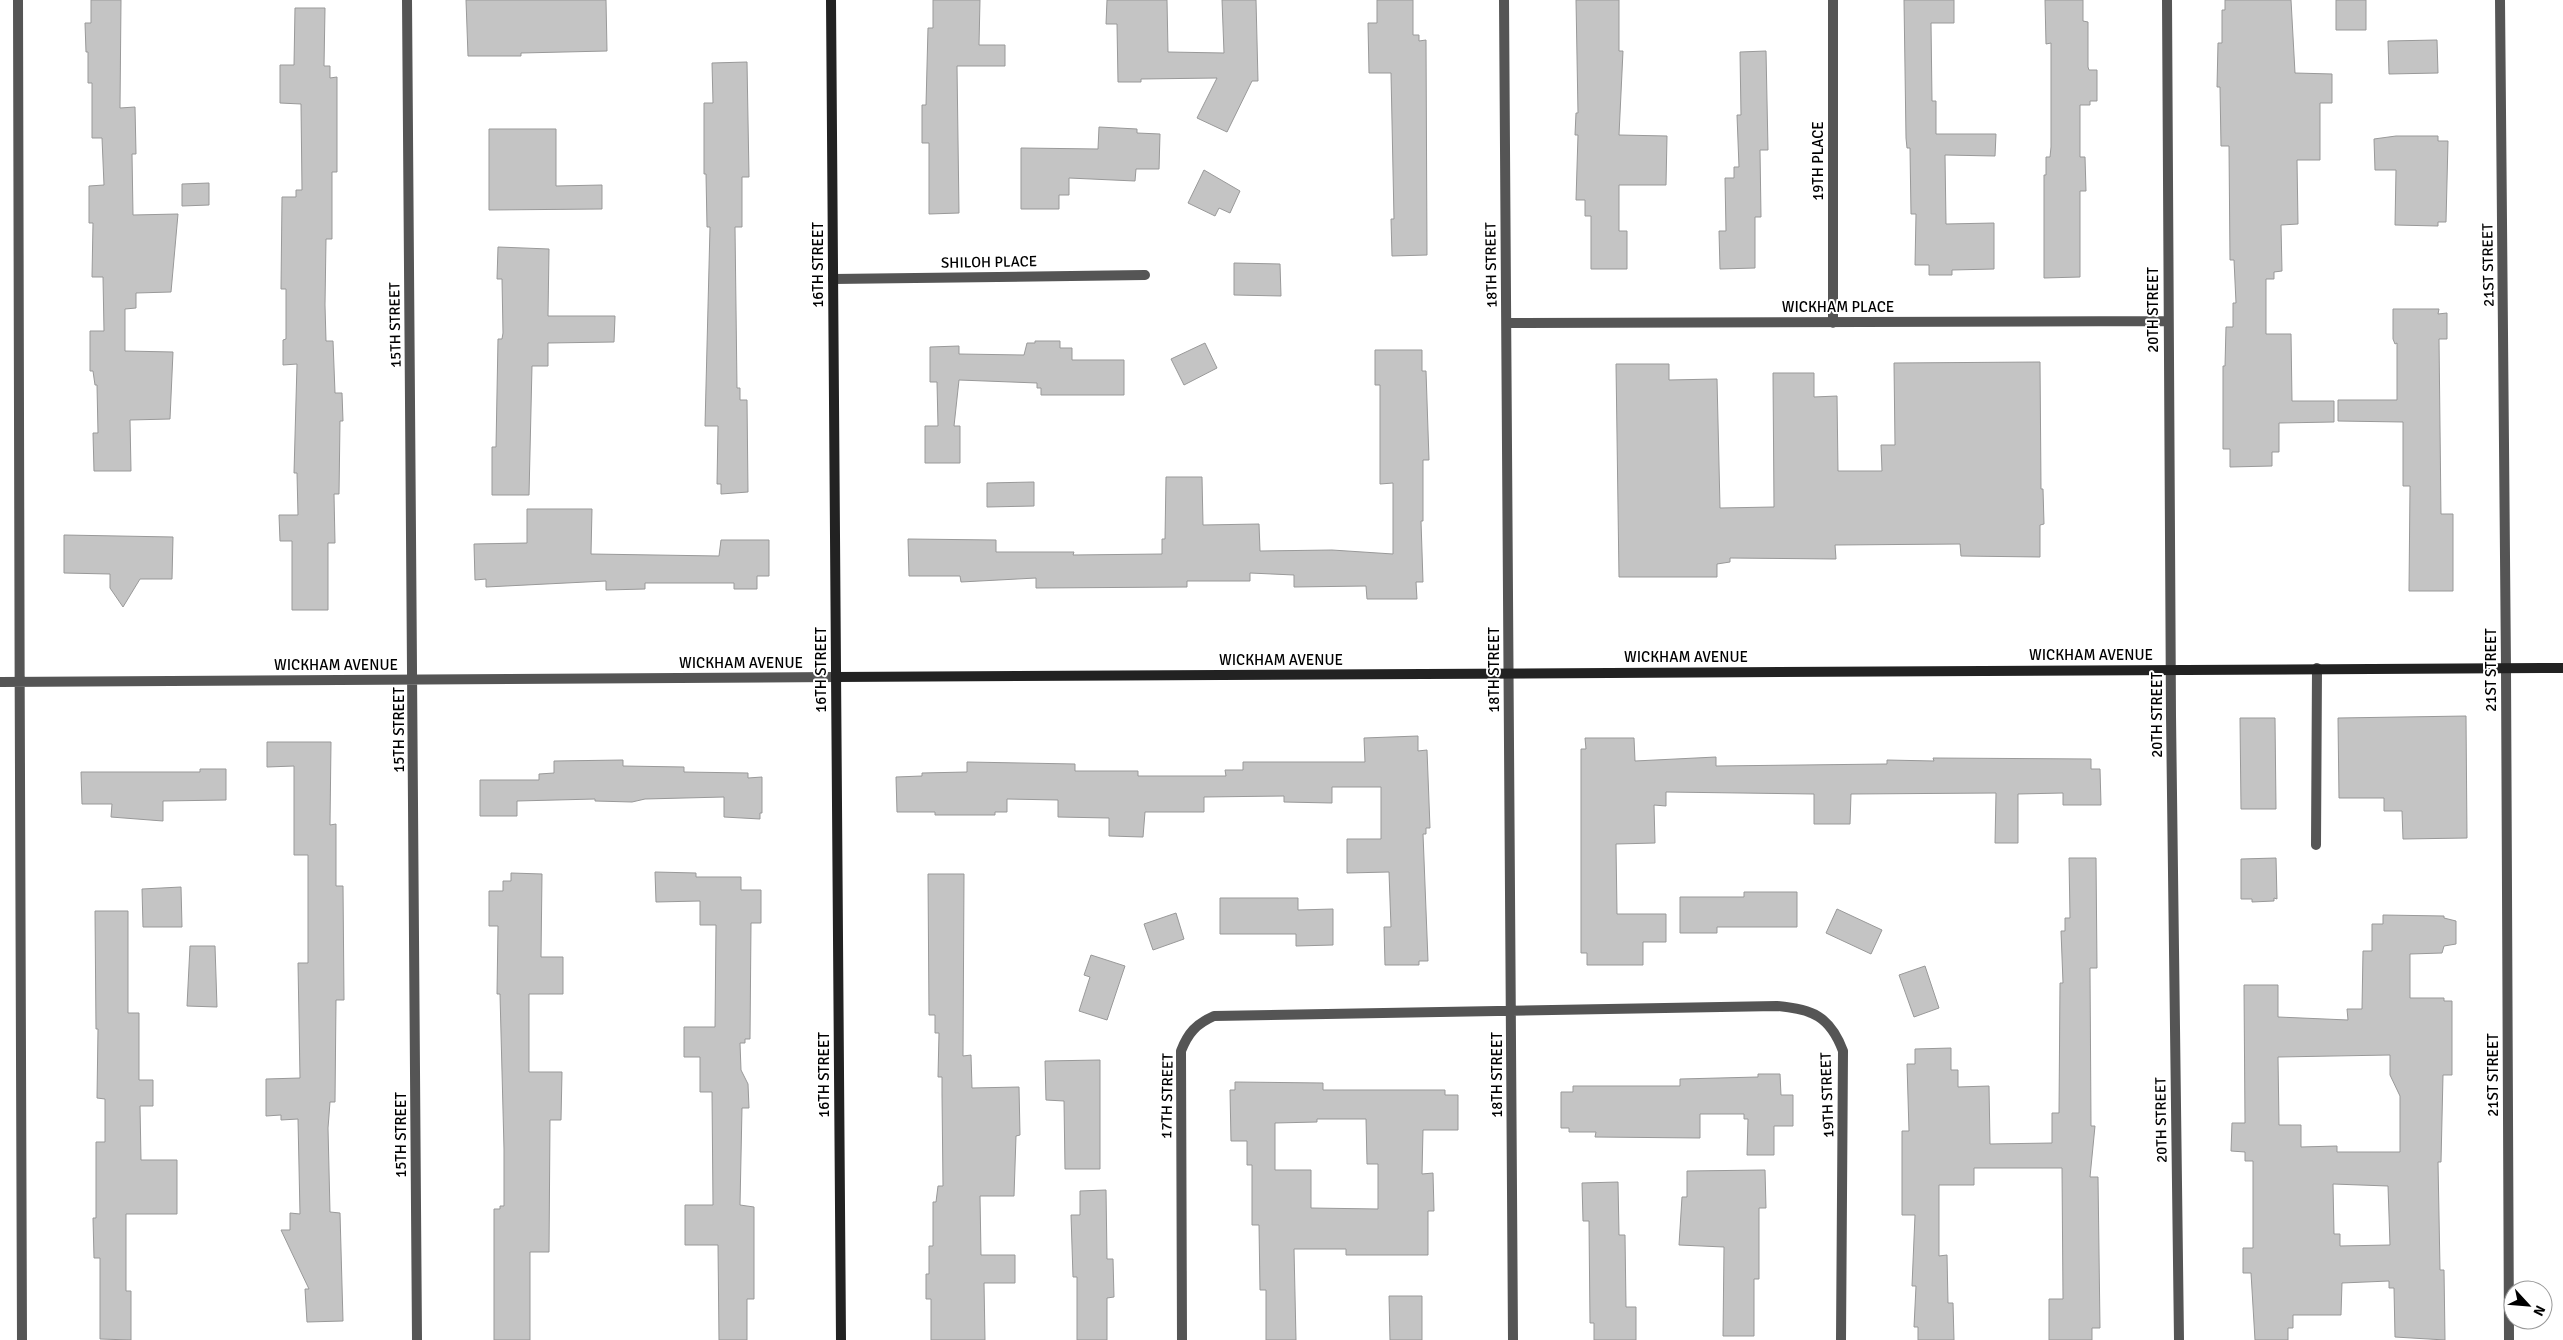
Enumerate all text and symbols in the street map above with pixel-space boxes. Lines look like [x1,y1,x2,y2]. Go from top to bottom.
street label: 19TH PLACE [1809,121,1827,201]
street label: 18TH STREET [1481,221,1501,308]
street label: 16TH STREET [809,222,827,308]
street label: 21ST STREET [2478,222,2498,307]
street label: SHILOH PLACE [941,252,1037,272]
street label: 20TH STREET [2144,267,2162,353]
street label: 15TH STREET [385,281,405,368]
street label: WICKHAM PLACE [1782,298,1894,316]
street label: 16TH STREET [812,627,830,713]
street label: 18TH STREET [1485,627,1503,713]
street label: 21ST STREET [2482,628,2500,712]
street label: WICKHAM AVENUE [2029,646,2153,664]
street label: WICKHAM AVENUE [1624,648,1748,666]
street label: WICKHAM AVENUE [1219,651,1343,669]
street label: WICKHAM AVENUE [679,654,803,672]
street label: WICKHAM AVENUE [274,656,398,674]
street label: 20TH STREET [2148,672,2166,758]
street label: 15TH STREET [390,687,408,773]
street label: 16TH STREET [815,1032,833,1118]
street label: 18TH STREET [1488,1032,1506,1118]
street label: 21ST STREET [2484,1033,2502,1117]
street label: 19TH STREET [1816,1051,1837,1138]
street label: 17TH STREET [1157,1052,1177,1139]
street label: 20TH STREET [2151,1076,2171,1163]
street label: 15TH STREET [392,1092,410,1178]
north arrow [2503,1280,2553,1330]
text: N [2529,1302,2549,1319]

